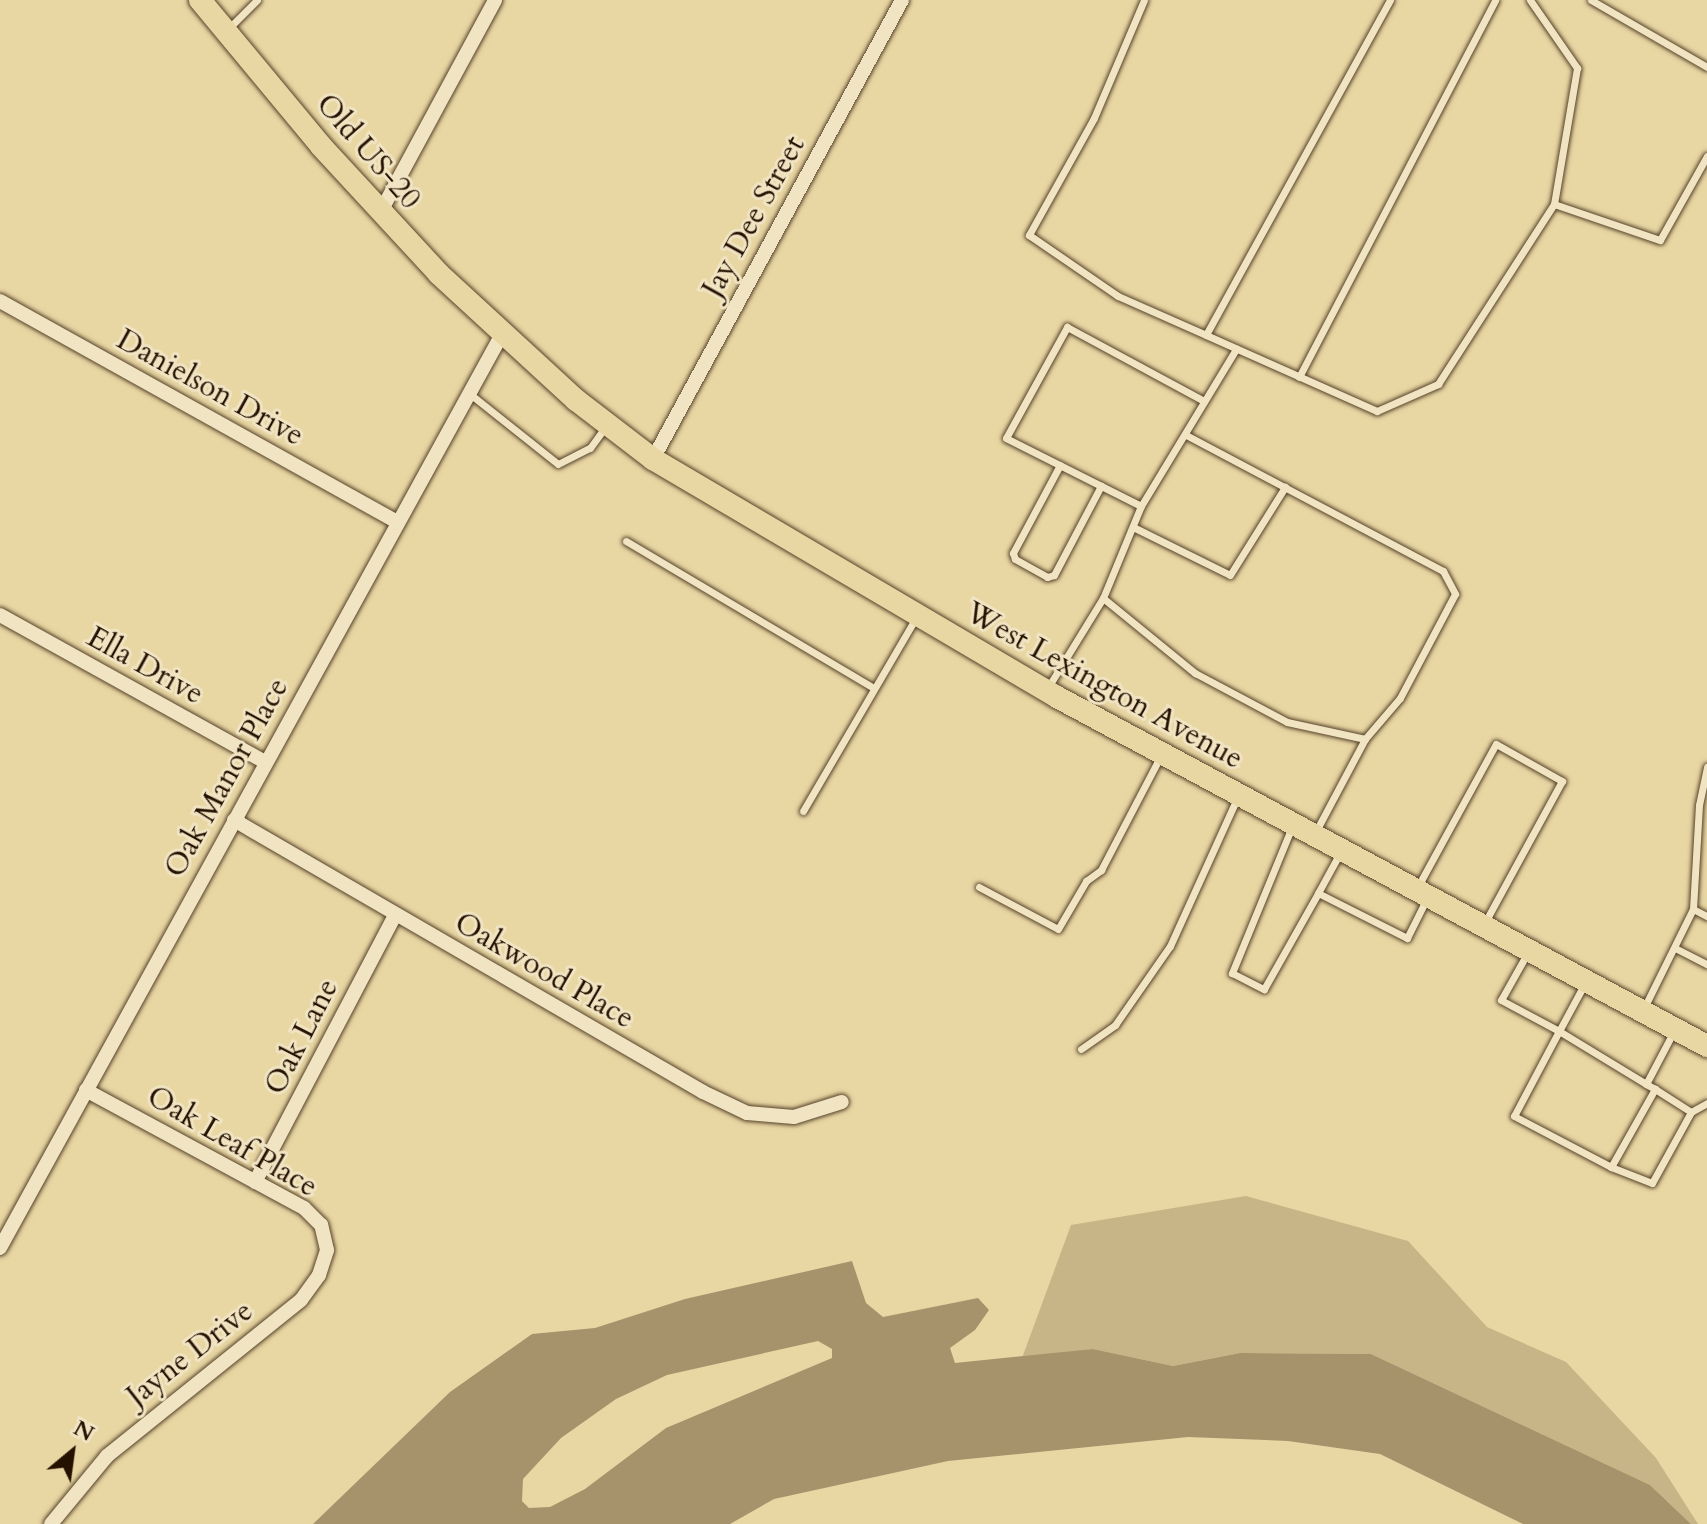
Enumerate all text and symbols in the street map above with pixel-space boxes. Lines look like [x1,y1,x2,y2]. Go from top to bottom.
street label: Old US-20 [308,87,428,217]
street label: Jay Dee Street [695,130,813,304]
street label: Danielson Drive [110,322,310,454]
street label: West Lexington Avenue [959,595,1249,777]
street label: Ella Drive [81,619,209,713]
street label: Oak Manor Place [157,672,297,884]
street label: Oakwood Place [448,905,640,1037]
street label: Oak Lane [258,973,346,1101]
street label: Oak Leaf Place [140,1079,324,1205]
street label: Jayne Drive [120,1294,260,1414]
north arrow [32,1412,112,1492]
text: N [68,1413,99,1449]

